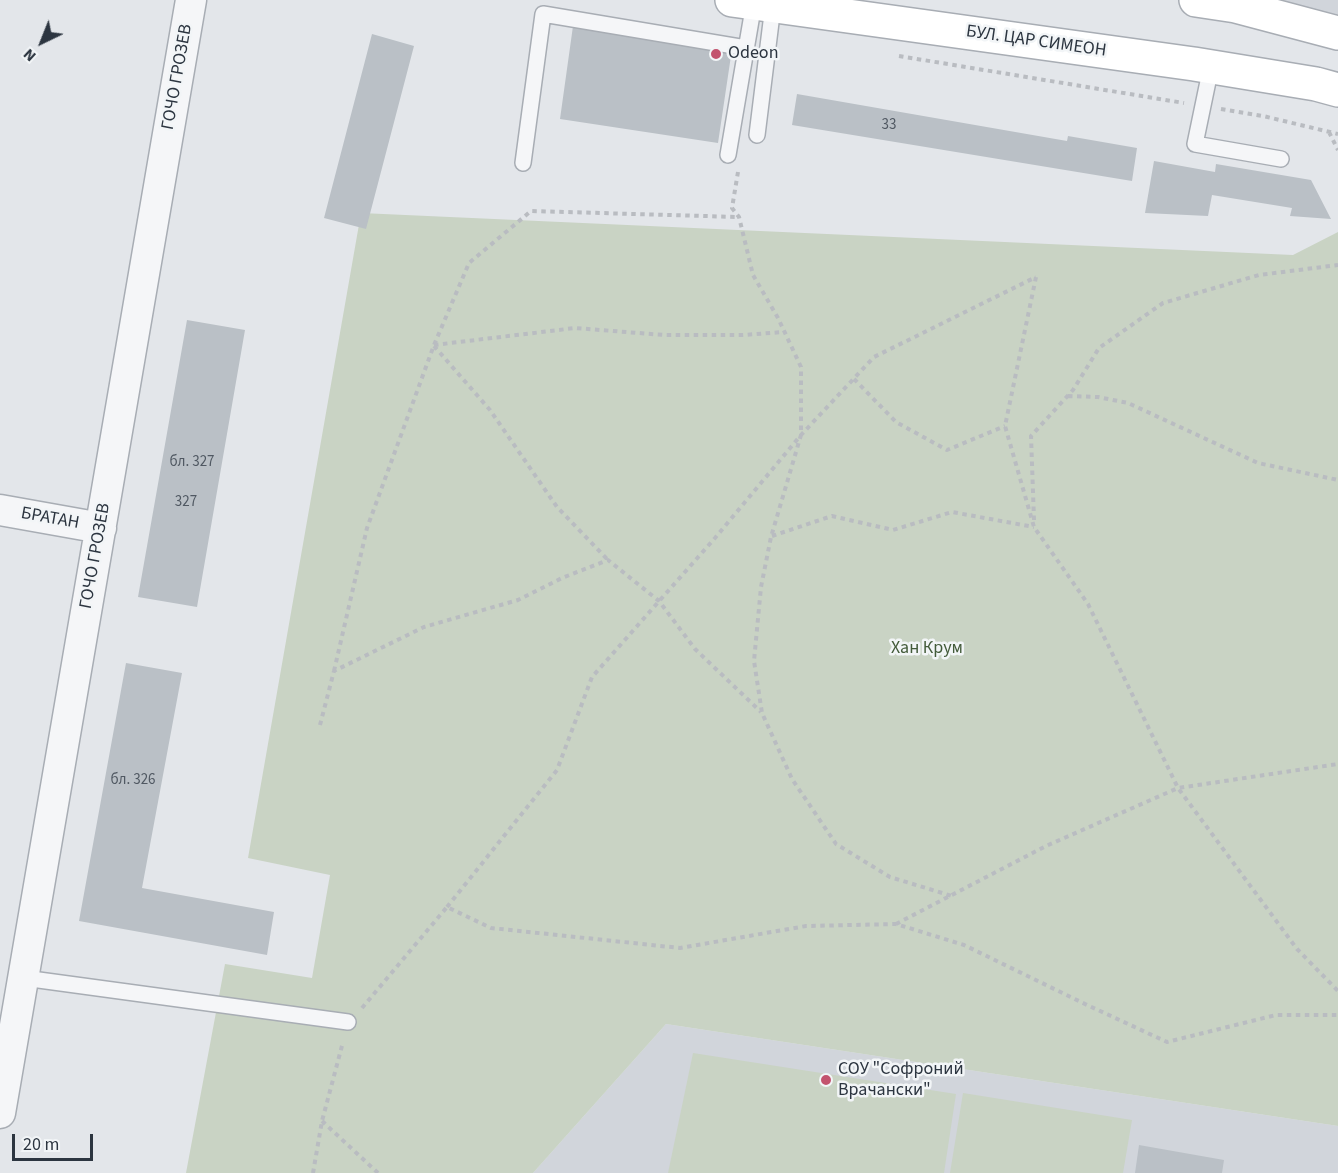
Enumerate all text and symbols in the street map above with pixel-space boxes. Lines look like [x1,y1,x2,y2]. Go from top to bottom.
north arrow [12,12,72,72]
street label: БУЛ. ЦАР СИМЕОН [964,21,1108,63]
street label: ГОЧО ГРОЗЕВ [158,22,198,132]
text: N [18,43,41,67]
place label: Odeon [728,43,778,65]
marker: Odeon [709,47,723,61]
house number: 33 [882,117,896,135]
house number: бл. 327 [169,454,215,472]
house number: 327 [175,494,197,512]
street label: ГОЧО ГРОЗЕВ [76,501,116,611]
street label: БРАТАН [19,503,81,535]
park label: Хан Крум [891,638,963,660]
house number: бл. 326 [110,772,156,790]
place label: СОУ "Софроний Врачански" [838,1059,964,1102]
marker: СОУ "Софроний Врачански" [819,1073,833,1087]
scale bar [15,1122,96,1160]
text: 20 m [23,1132,59,1157]

